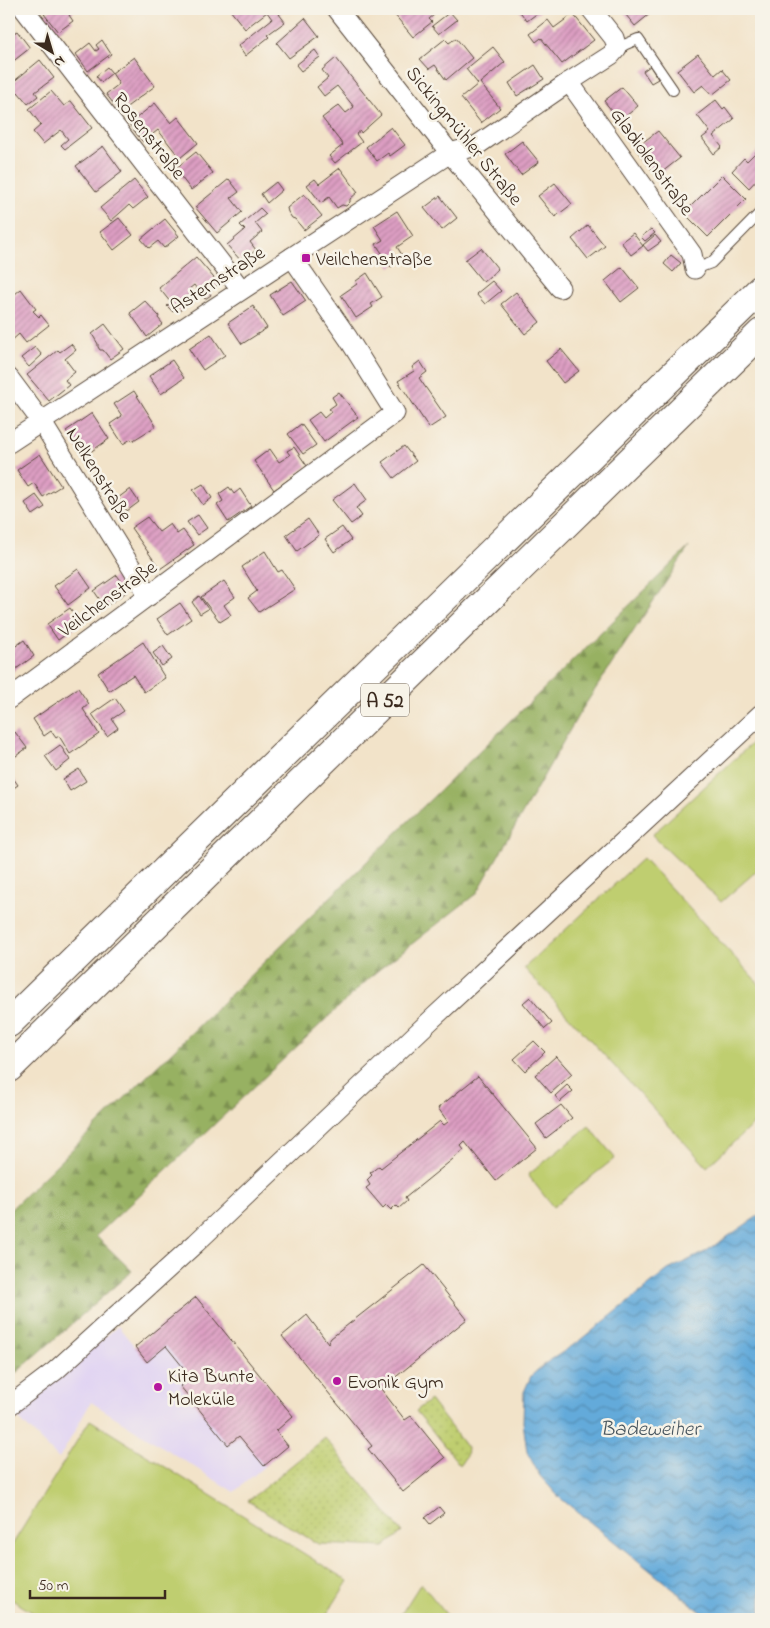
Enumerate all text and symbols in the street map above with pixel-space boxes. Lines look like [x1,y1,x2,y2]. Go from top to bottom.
north arrow [28,28,78,78]
text: N [49,50,69,72]
street label: Sickingmühler Straße [397,60,529,213]
street label: Rosenstraße [105,87,191,186]
street label: Gladiolenstraße [602,103,700,222]
street label: Asternstraße [165,240,271,323]
place label: Veilchenstraße [315,246,432,275]
marker: Veilchenstraße [300,252,312,264]
street label: Nelkenstraße [57,422,138,528]
street label: Veilchenstraße [52,554,164,646]
road number: A 52 [361,684,409,716]
place label: Kita Bunte Moleküle [168,1363,254,1415]
place label: Evonik Gym [347,1369,444,1398]
marker: Evonik Gym [331,1375,343,1387]
marker: Kita Bunte Moleküle [152,1381,164,1393]
water label: Badeweiher [600,1415,702,1445]
scale bar [30,1568,165,1600]
text: 50 m [38,1575,69,1597]

